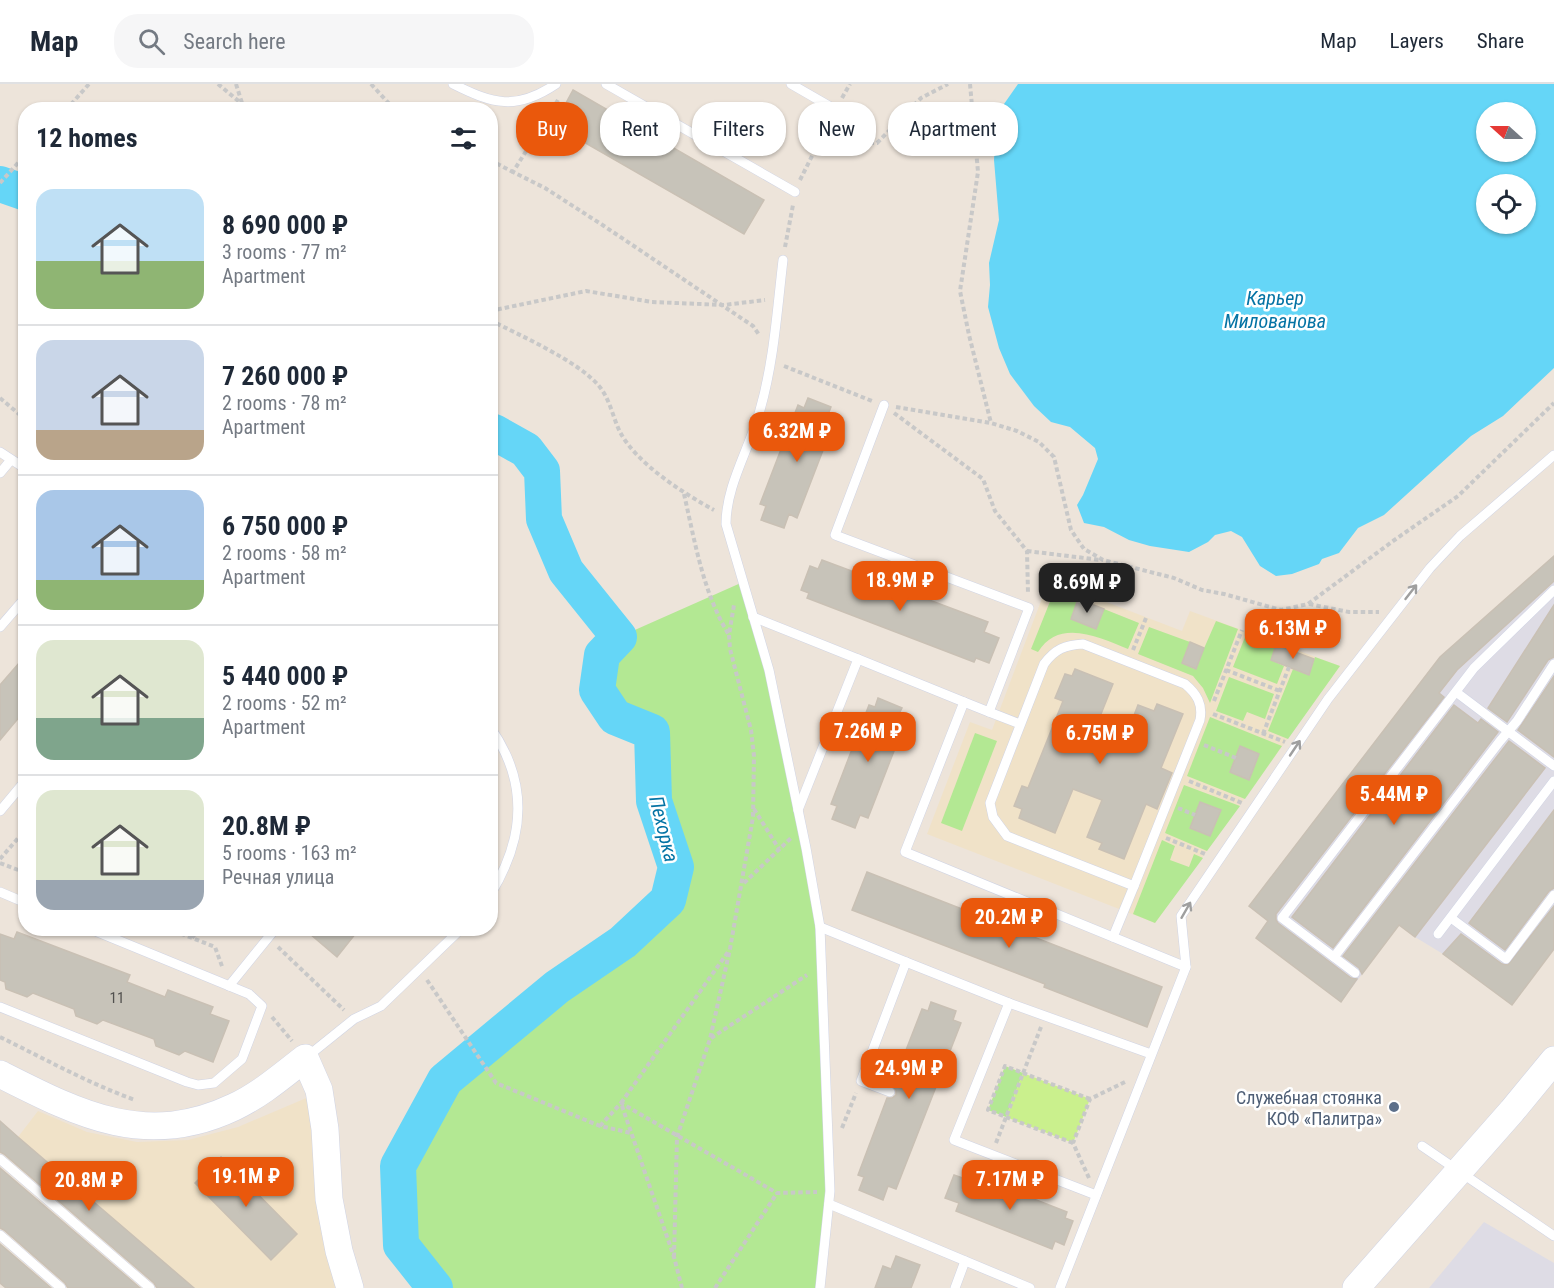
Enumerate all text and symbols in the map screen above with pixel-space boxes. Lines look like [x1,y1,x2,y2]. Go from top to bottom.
search box [114,14,534,68]
text: Map [30,25,78,58]
icon: search [135,25,168,58]
text: Search here [183,29,286,54]
text: Map [1320,29,1357,53]
text: Layers [1390,29,1444,53]
text: Share [1477,29,1524,53]
chip: Buy [516,102,588,156]
chip: Rent [600,102,680,156]
chip: Filters [692,102,786,156]
chip: New [798,102,876,156]
chip: Apartment [888,102,1018,156]
north arrow [1476,102,1536,162]
map controls [1476,102,1536,234]
icon: filters [447,122,480,155]
text: 12 homes [36,123,138,153]
button: locate [1476,174,1536,234]
text: 8 690 000 ₽ [222,210,348,240]
icon: home [84,213,156,285]
text: 3 rooms · 77 m² [222,240,347,264]
text: Apartment [222,264,306,288]
water label: Карьер Милованова [1224,286,1326,333]
text: 7 260 000 ₽ [222,361,348,391]
icon: home [84,364,156,436]
text: 2 rooms · 78 m² [222,391,347,415]
pin: 6.32M ₽ [742,412,852,463]
text: Apartment [222,415,306,439]
text: 6.32M ₽ [763,419,831,443]
text: 6 750 000 ₽ [222,511,348,541]
icon: home [84,514,156,586]
text: 2 rooms · 58 m² [222,541,347,565]
pin: 18.9M ₽ [845,561,955,612]
pin: 8.69M ₽ [1032,563,1142,614]
text: Apartment [222,565,306,589]
text: 18.9M ₽ [866,568,934,592]
text: 8.69M ₽ [1053,570,1121,594]
one-way arrow [1405,584,1418,600]
pin: 6.13M ₽ [1238,609,1348,660]
text: 6.13M ₽ [1259,616,1327,640]
text: 5 440 000 ₽ [222,661,348,691]
icon: home [84,664,156,736]
text: 2 rooms · 52 m² [222,691,347,715]
pin: 7.26M ₽ [813,712,923,763]
pin: 6.75M ₽ [1045,714,1155,765]
text: Apartment [222,715,306,739]
text: 7.26M ₽ [834,719,902,743]
text: 6.75M ₽ [1066,721,1134,745]
one-way arrow [1289,741,1301,757]
pin: 5.44M ₽ [1339,775,1449,826]
text: 5.44M ₽ [1360,782,1428,806]
water label: Пехорка [644,793,684,865]
text: 20.8M ₽ [222,811,311,841]
icon: home [84,814,156,886]
text: 5 rooms · 163 m² [222,841,357,865]
text: Речная улица [222,865,334,889]
pin: 20.2M ₽ [954,898,1064,949]
one-way arrow [1180,902,1192,919]
text: 20.2M ₽ [975,905,1043,929]
house number: 11 [110,989,124,1007]
pin: 24.9M ₽ [854,1049,964,1100]
text: 24.9M ₽ [875,1056,943,1080]
place label: Служебная стоянка КОФ «Палитра» [1236,1087,1382,1129]
marker: Служебная стоянка КОФ «Палитра» [1387,1100,1401,1114]
pin: 19.1M ₽ [191,1157,301,1208]
pin: 7.17M ₽ [955,1160,1065,1211]
pin: 20.8M ₽ [34,1161,144,1212]
text: 19.1M ₽ [212,1164,280,1188]
text: 7.17M ₽ [976,1167,1044,1191]
text: 20.8M ₽ [55,1168,123,1192]

